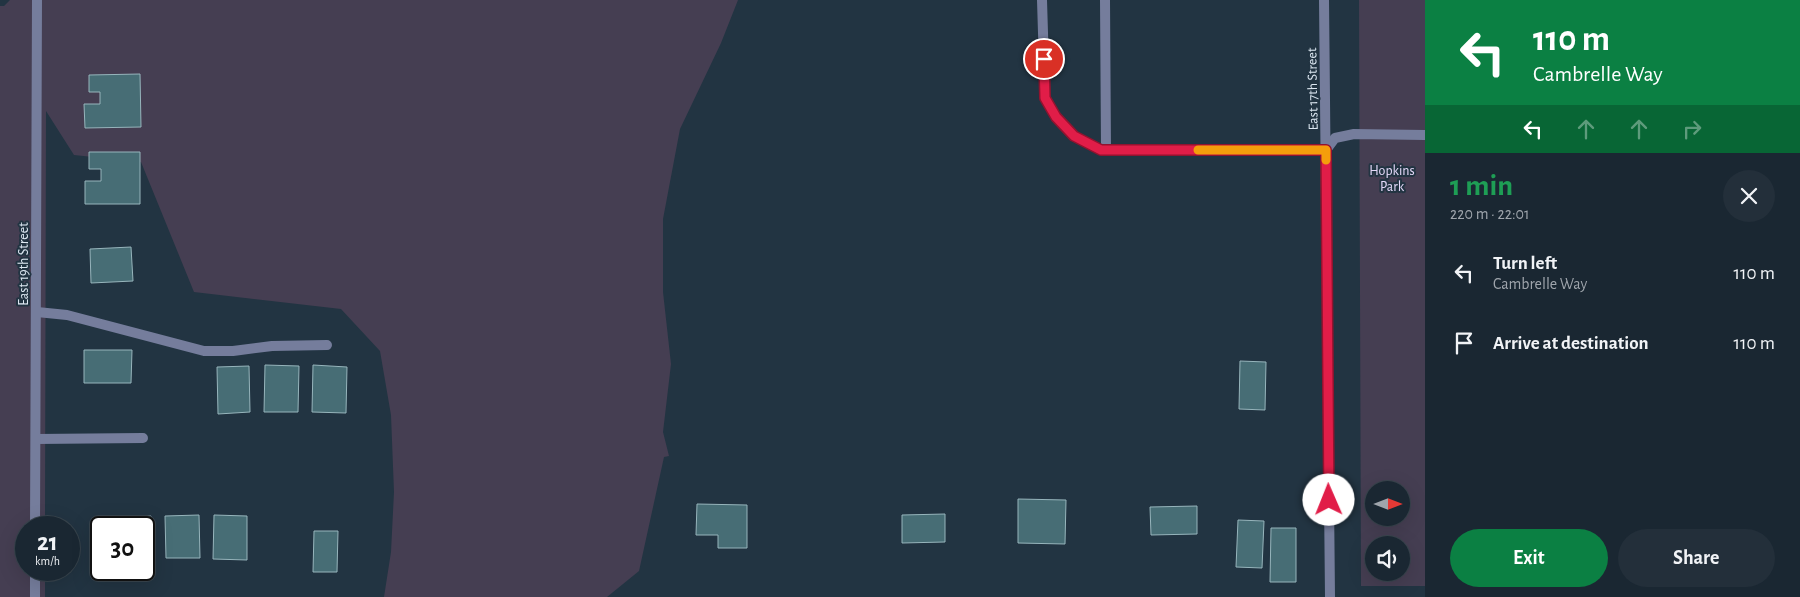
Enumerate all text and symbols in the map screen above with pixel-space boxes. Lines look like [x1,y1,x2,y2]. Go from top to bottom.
icon: left [1450,20,1515,85]
text: 110 m [1533,22,1610,57]
pin [1023,38,1065,80]
icon: arrive [1030,45,1058,73]
street label: East 17th Street [1305,47,1321,130]
text: Cambrelle Way [1533,63,1663,85]
icon: left [1519,115,1547,143]
icon: ahead [1572,115,1600,143]
icon: ahead [1625,115,1653,143]
icon: right [1678,115,1706,143]
park label: Hopkins Park [1369,164,1415,194]
button: close [1723,170,1775,222]
text: 1 min [1450,171,1513,201]
text: 220 m · 22:01 [1450,206,1530,222]
street label: East 19th Street [17,222,31,306]
text: Turn left [1493,254,1557,273]
icon: left [1450,259,1478,287]
text: 110 m [1734,264,1775,283]
text: Cambrelle Way [1493,276,1587,292]
icon: arrive [1450,329,1478,357]
text: Arrive at destination [1493,334,1649,353]
text: 110 m [1734,334,1775,353]
position arrow [1302,473,1354,525]
north arrow [1365,481,1410,526]
map controls [1365,481,1410,581]
speed limit sign: 30 [90,516,155,581]
button: Exit [1450,529,1608,587]
button: Share [1618,529,1775,587]
text: 21 [37,530,58,555]
button: sound [1365,536,1410,581]
text: km/h [35,555,60,567]

